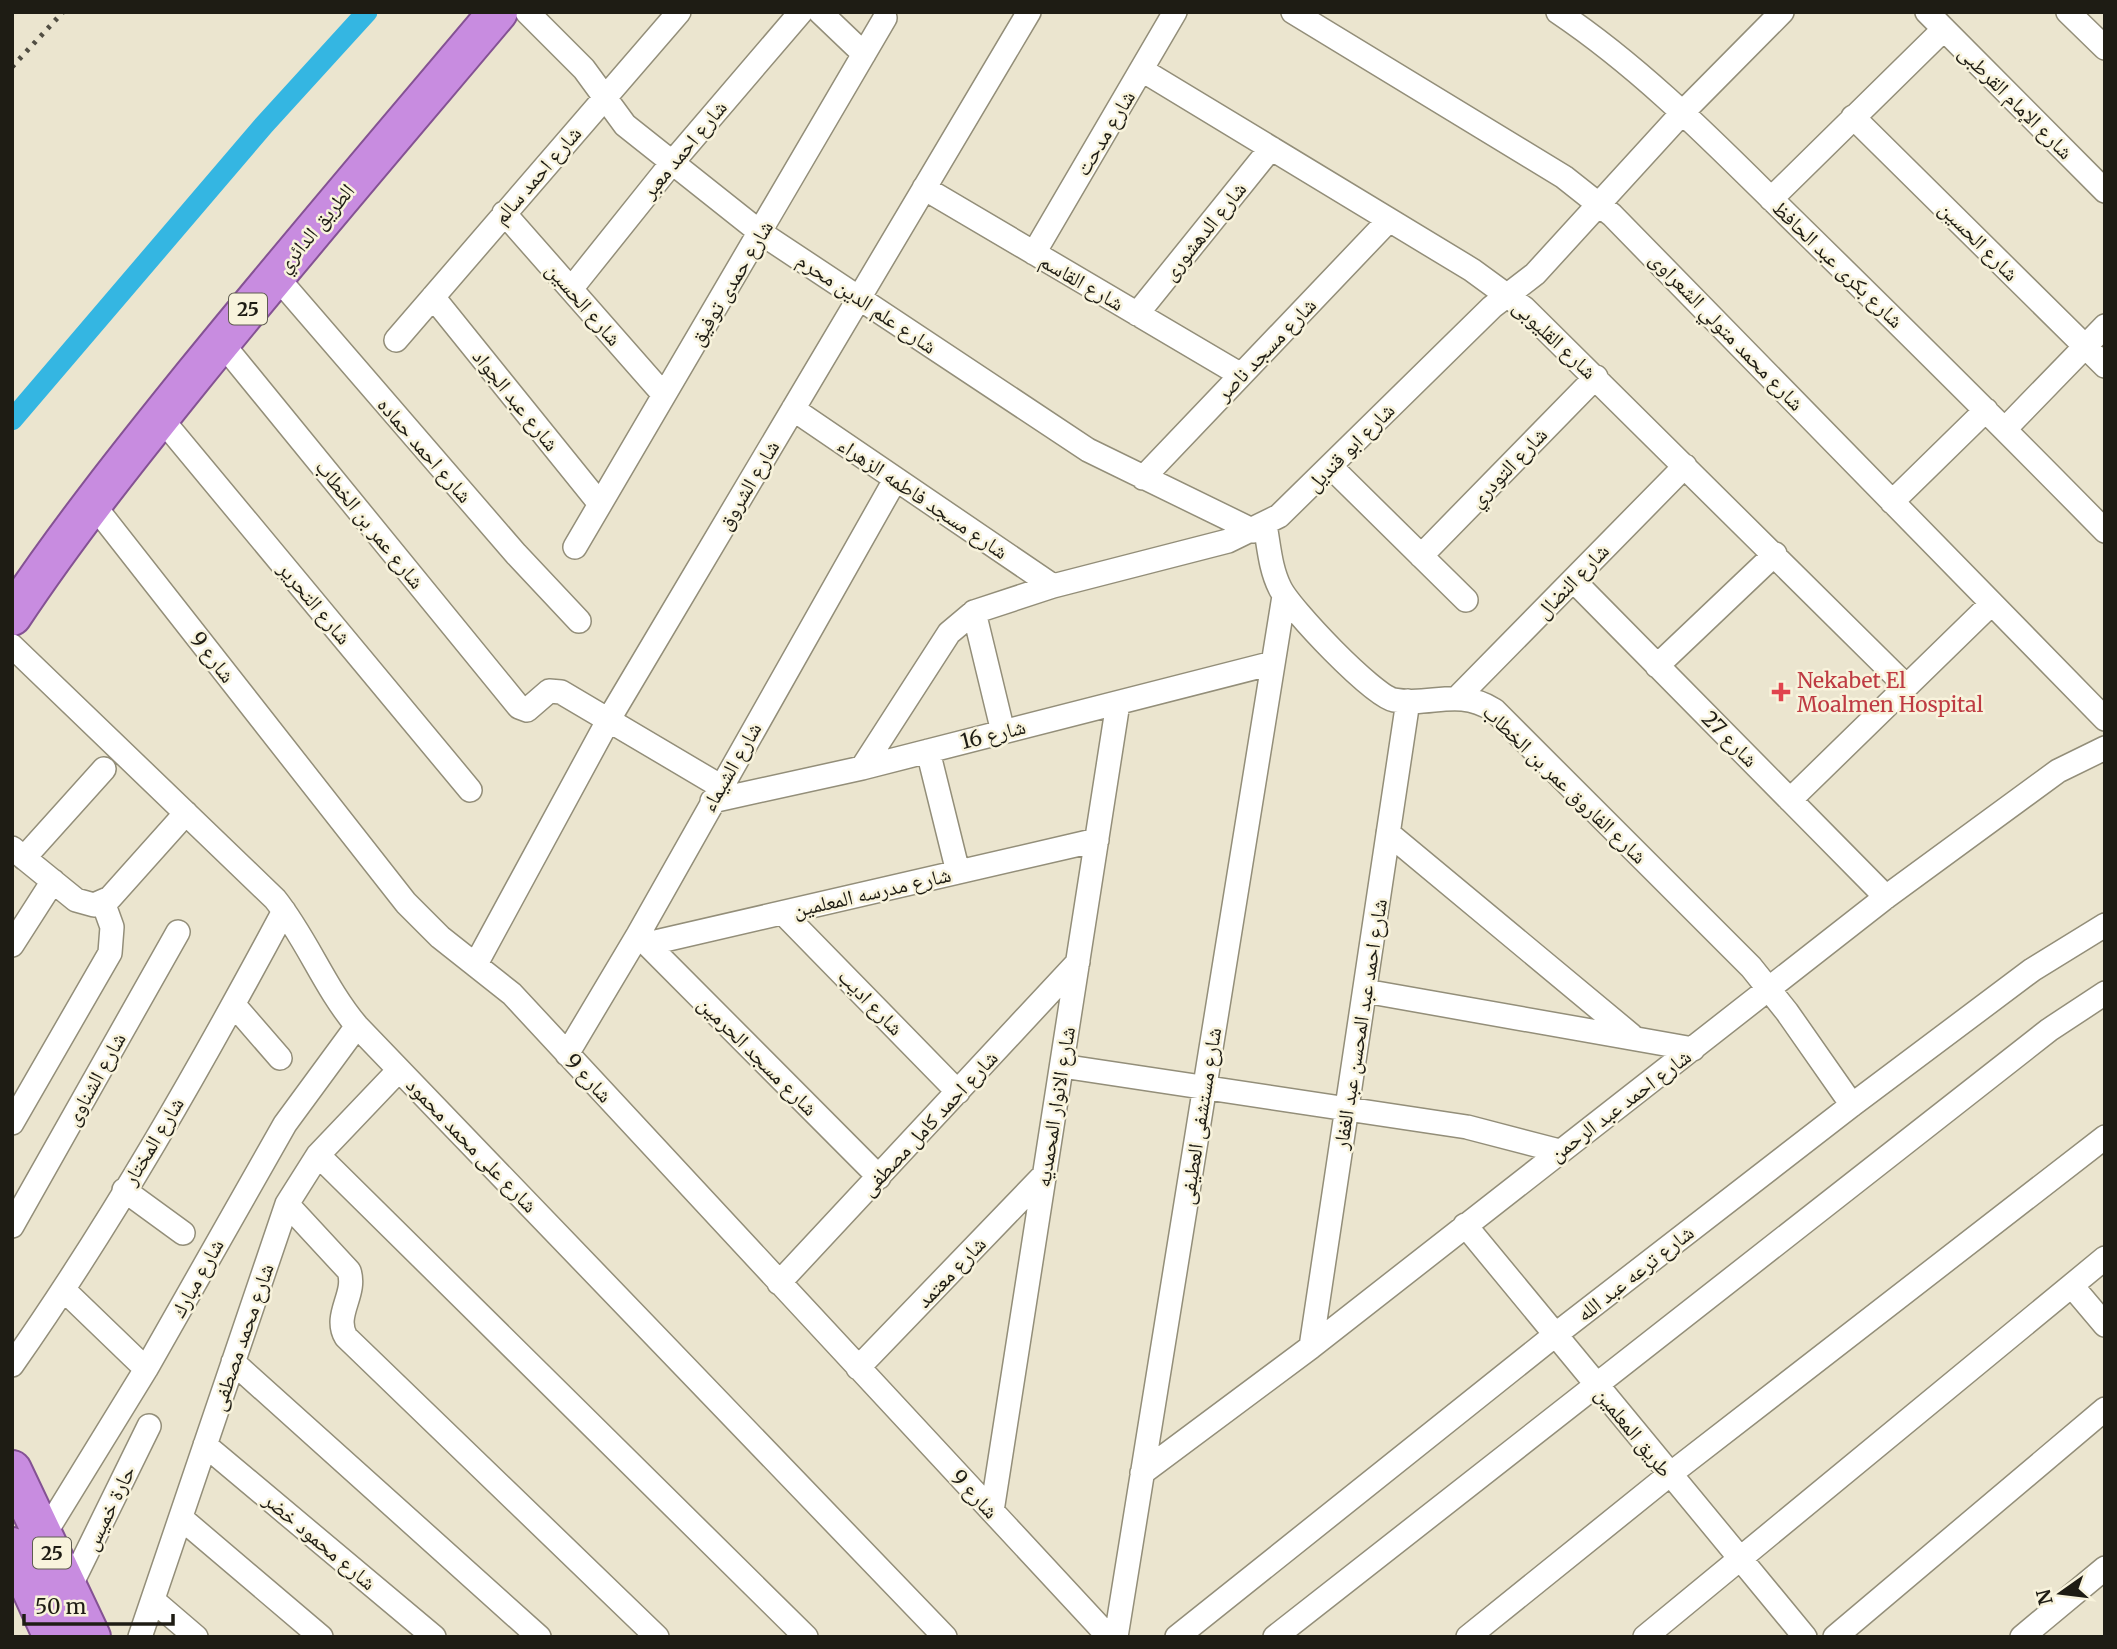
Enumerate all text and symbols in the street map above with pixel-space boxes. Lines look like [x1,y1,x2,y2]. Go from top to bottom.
street label: شارع الإمام القرطبى [1952,39,2079,166]
street label: شارع مدحت [1069,85,1141,181]
street label: شارع احمد معبر [635,94,733,204]
street label: شارع احمد سالم [487,120,588,230]
street label: شارع الدهشورى [1156,176,1252,286]
street label: الطريق الدائري [270,178,363,280]
street label: شارع بكرى عبد الحافظ [1767,194,1909,334]
street label: شارع الحسين [1933,195,2025,287]
street label: شارع حمدى توفيق [683,215,779,351]
street label: شارع علم الدين محرم [791,246,942,361]
street label: شارع محمد متولي الشعراوى [1642,246,1810,419]
street label: شارع القاسم [1035,247,1129,318]
street label: شارع الحسين [540,257,628,351]
street label: شارع مسجد ناصر [1209,292,1322,407]
street label: شارع القليوبى [1507,293,1603,385]
road number: 25 [229,294,267,324]
street label: شارع عبد الجواد [467,344,565,456]
street label: شارع احمد حماده [372,392,478,508]
street label: شارع ابو قنديل [1300,397,1400,497]
street label: شارع التودري [1463,421,1555,515]
street label: شارع مسجد فاطمه الزهراء [833,431,1013,565]
street label: شارع الشروق [711,435,785,535]
street label: شارع عمر بن الخطاب [310,454,430,594]
street label: شارع النضال [1529,538,1615,624]
street label: شارع التحرير [272,555,358,650]
street label: شارع 9 [185,626,241,688]
place label: Nekabet El Moalmen Hospital [1797,667,1984,718]
marker: Nekabet El Moalmen Hospital [1771,682,1791,702]
street label: شارع الفاروق عمر بن الخطاب [1477,698,1653,870]
street label: شارع 27 [1696,705,1764,773]
street label: شارع 16 [958,713,1028,755]
street label: شارع الشيماء [695,717,767,817]
street label: شارع مدرسه المعلمين [790,861,954,923]
street label: شارع احمد عبد المحسن عبد الغفار [1327,897,1393,1152]
street label: شارع اديب [832,963,910,1041]
street label: شارع مسجد الحرمين [692,990,824,1122]
street label: شارع الانوار المحمديه [1029,1025,1081,1189]
street label: شارع مستشفى العطيفى [1173,1026,1227,1206]
street label: شارع الشناوى [58,1028,132,1130]
street label: شارع احمد عبد الرحمن [1544,1043,1696,1167]
street label: شارع احمد كامل مصطفى [854,1044,1004,1202]
street label: شارع 9 [559,1048,619,1108]
street label: شارع على محمد محمود [400,1072,544,1218]
street label: شارع المختار [116,1092,190,1191]
street label: شارع ترعه عبد الله [1571,1219,1699,1327]
street label: شارع معتمد [910,1230,992,1314]
street label: شارع مبارك [164,1234,230,1322]
street label: شارع محمد مصطفى [204,1260,280,1414]
street label: طريق المعلمين [1589,1381,1679,1483]
street label: حارة خميس [77,1461,141,1555]
street label: شارع 9 [945,1464,1005,1524]
street label: شارع محمود خضر [257,1485,382,1596]
road number: 25 [33,1538,71,1568]
north arrow [2026,1558,2096,1628]
scale bar [24,1582,173,1626]
text: N [2031,1587,2058,1607]
text: 50 m [35,1593,86,1620]

